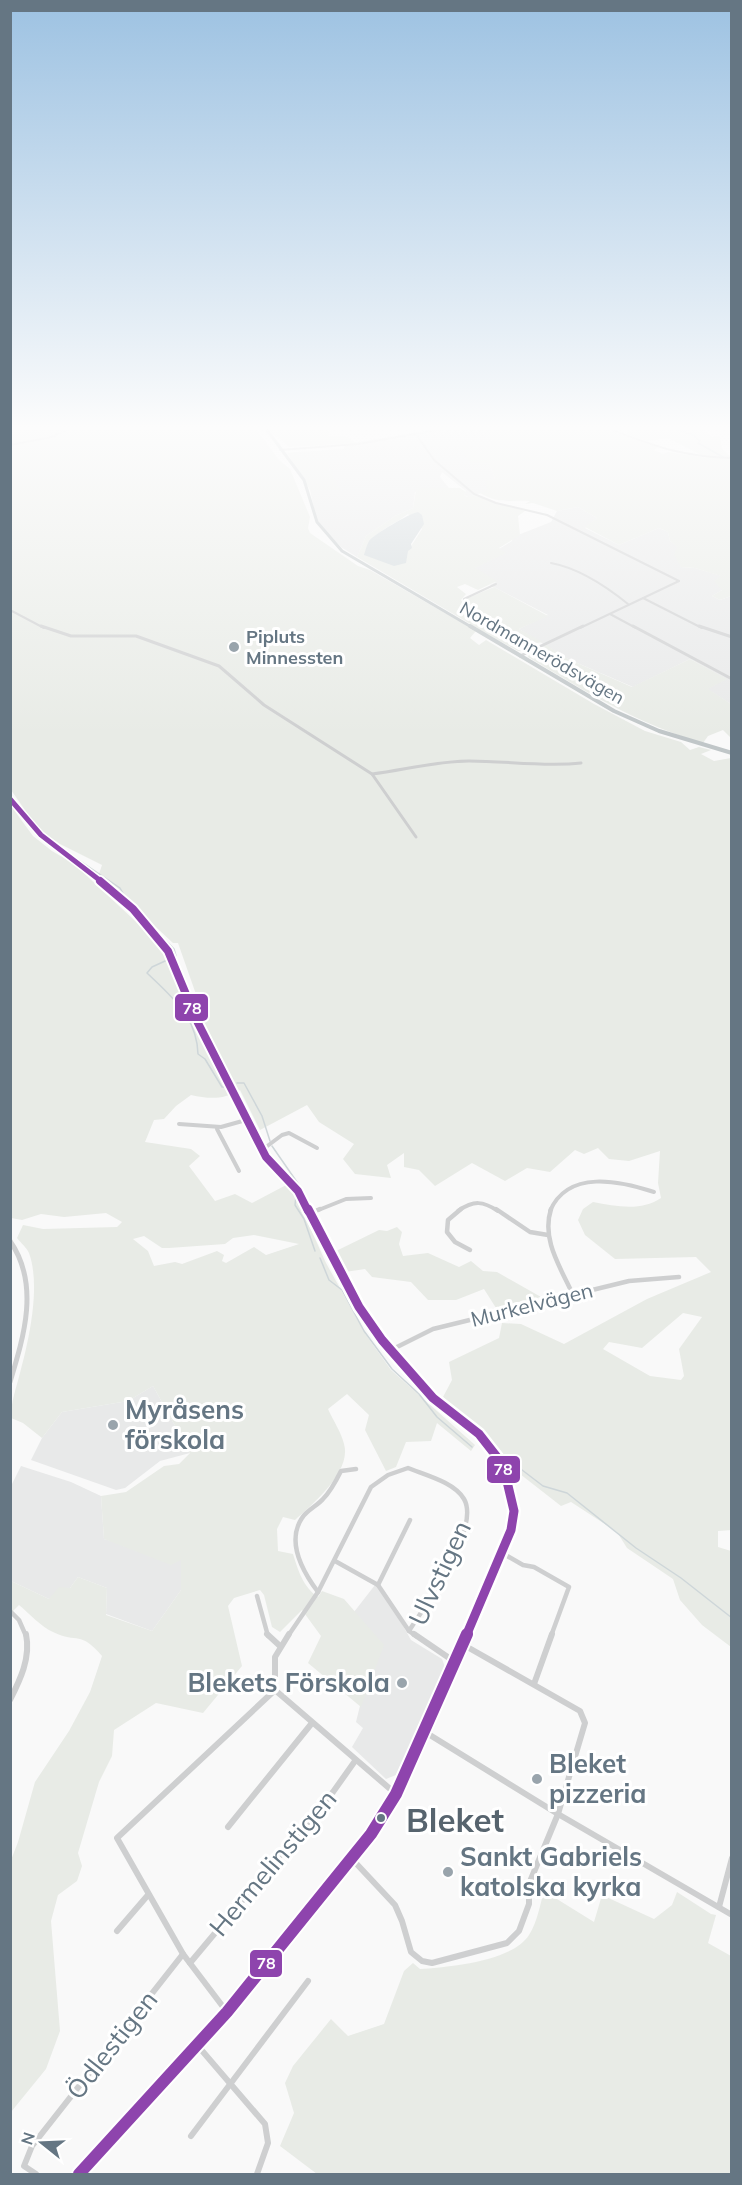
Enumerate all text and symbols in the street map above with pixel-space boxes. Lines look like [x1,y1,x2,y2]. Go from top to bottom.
street label: Nordmannerödsvägen [456,596,629,709]
place label: Pipluts Minnessten [246,625,343,669]
marker: Pipluts Minnessten [227,640,241,654]
line badge: 78 [174,993,209,1022]
text: 78 [182,998,202,1018]
street label: Murkelvägen [468,1276,595,1332]
place label: Myråsens förskola [125,1393,244,1456]
marker: Myråsens förskola [106,1418,120,1432]
line badge: 78 [486,1455,521,1484]
text: 78 [493,1459,513,1479]
street label: Ulvstigen [401,1515,478,1630]
place label: Blekets Förskola [187,1666,390,1699]
marker: Blekets Förskola [395,1676,409,1690]
place label: Bleket pizzeria [549,1747,646,1810]
marker: Bleket pizzeria [530,1772,544,1786]
street label: Hermelinstigen [202,1783,343,1943]
district label: Bleket [406,1799,504,1840]
unlabelled marker [375,1812,387,1824]
place label: Sankt Gabriels katolska kyrka [460,1840,642,1903]
marker: Sankt Gabriels katolska kyrka [441,1865,455,1879]
line badge: 78 [249,1949,283,1978]
text: 78 [256,1953,276,1973]
street label: Ödlestigen [59,1984,164,2106]
north arrow [12,2113,72,2173]
text: N [16,2130,39,2147]

